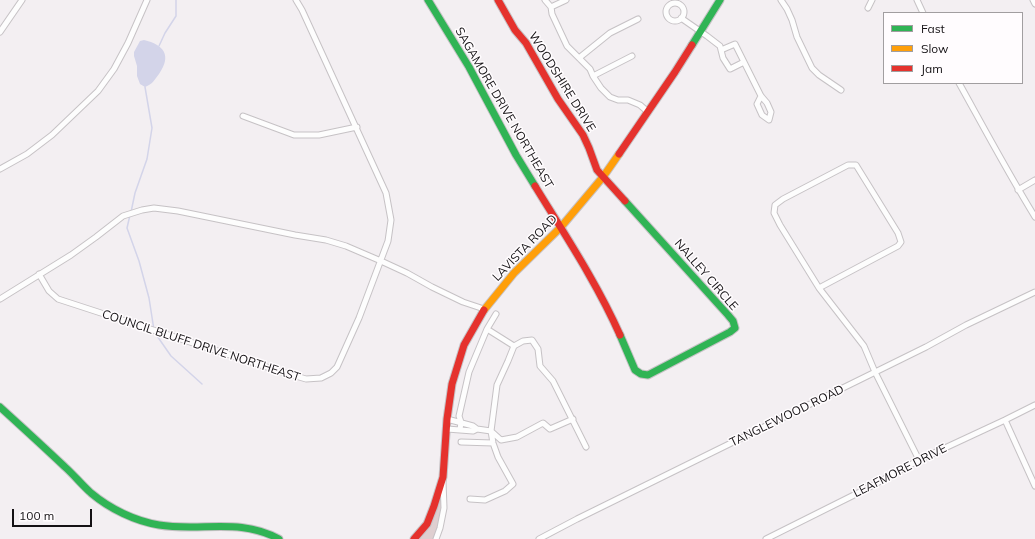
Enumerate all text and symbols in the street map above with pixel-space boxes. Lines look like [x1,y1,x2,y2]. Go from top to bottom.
legend [883,12,1023,84]
text: Fast [921,21,945,36]
street label: SAGAMORE DRIVE NORTHEAST [452,25,556,191]
street label: WOODSHIRE DRIVE [525,30,599,134]
text: Slow [921,41,949,56]
text: Jam [921,61,943,76]
street label: LAVISTA ROAD [490,212,560,284]
street label: NALLEY CIRCLE [671,236,741,314]
street label: COUNCIL BLUFF DRIVE NORTHEAST [100,307,302,385]
street label: TANGLEWOOD ROAD [728,382,846,450]
street label: LEAFMORE DRIVE [851,441,949,501]
scale bar [14,501,94,527]
text: 100 m [19,508,54,523]

